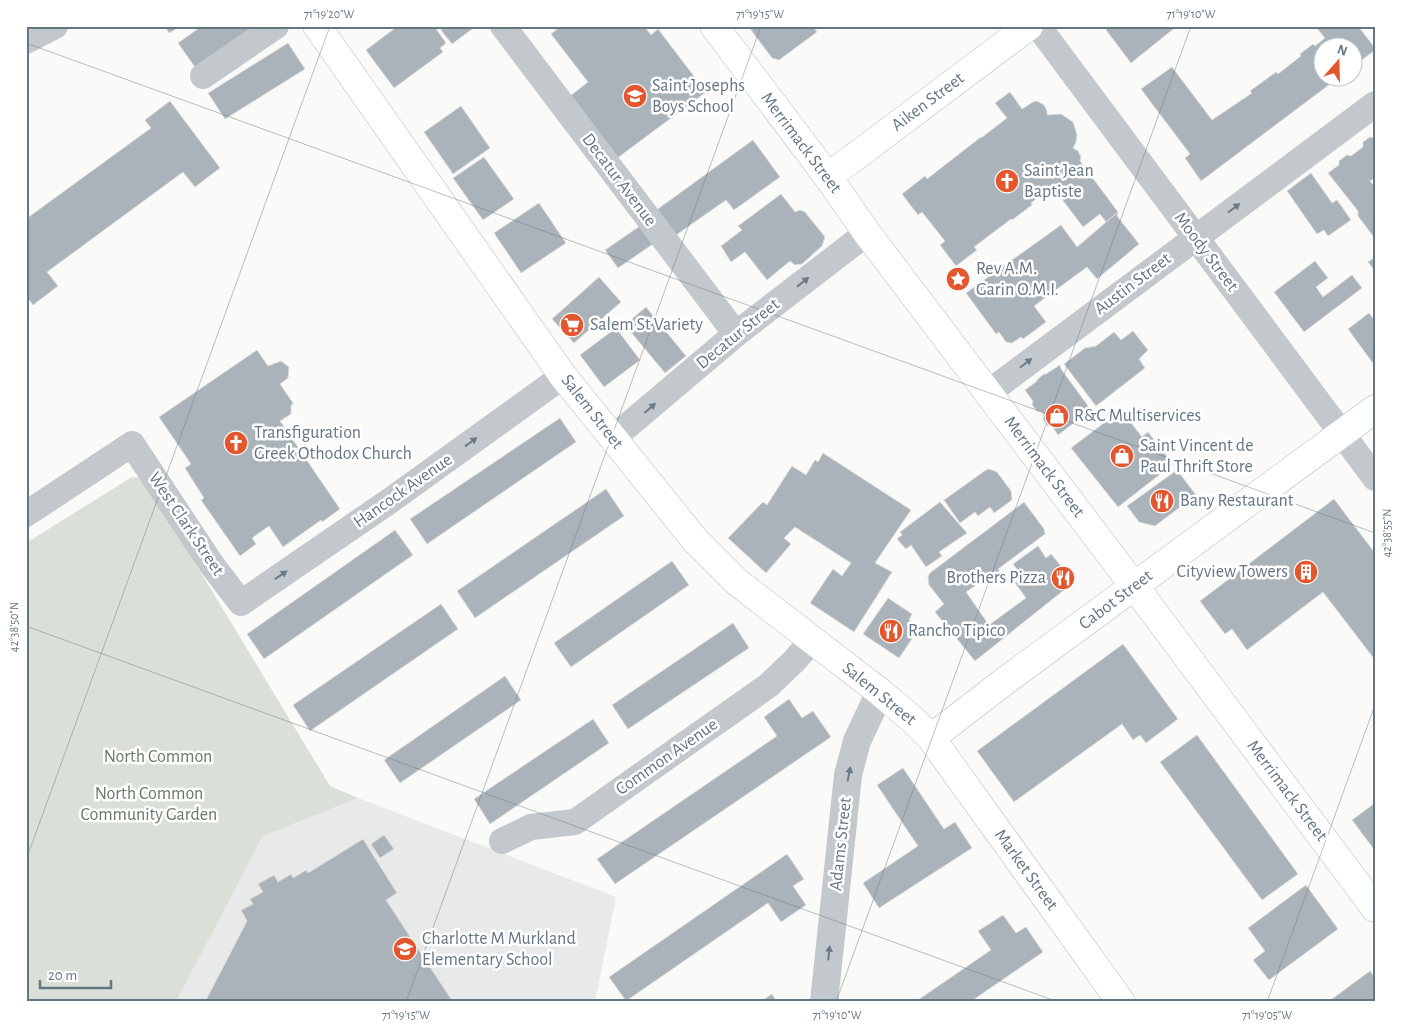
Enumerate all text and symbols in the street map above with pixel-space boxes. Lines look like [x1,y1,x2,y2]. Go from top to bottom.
text: 71°19'20"W [304,8,355,20]
text: 71°19'15"W [736,8,784,20]
text: 71°19'10"W [1166,8,1216,20]
north arrow [1314,38,1364,88]
text: N [1335,42,1349,59]
street label: Aiken Street [888,69,968,135]
place label: Saint Josephs Boys School [652,77,745,116]
school or university icon: Saint Josephs Boys School [622,83,648,109]
street label: Merrimack Street [757,89,845,197]
street label: Decatur Avenue [578,130,660,230]
place label: Saint Jean Baptiste [1024,162,1094,201]
church icon: Saint Jean Baptiste [994,168,1020,194]
one-way arrow [1227,203,1240,214]
street label: Moody Street [1171,209,1242,295]
street label: Austin Street [1091,249,1175,318]
place label: Rev A.M. Garin O.M.I. [976,260,1059,299]
place icon: Rev A.M. Garin O.M.I. [945,266,971,292]
one-way arrow [796,277,809,288]
street label: Decatur Street [693,295,783,373]
supermarket icon: Salem St Variety [559,312,585,338]
place label: Salem St Variety [590,316,703,334]
one-way arrow [1020,359,1033,369]
street label: Salem Street [558,371,627,453]
one-way arrow [644,402,657,413]
shop icon: R&C Multiservices [1044,403,1070,429]
place label: R&C Multiservices [1074,407,1201,425]
street label: Merrimack Street [1000,413,1088,521]
place label: Transfiguration Greek Othodox Church [254,424,412,463]
church icon: Transfiguration Greek Othodox Church [223,430,249,456]
one-way arrow [464,437,478,447]
place label: Saint Vincent de Paul Thrift Store [1140,437,1253,476]
shop icon: Saint Vincent de Paul Thrift Store [1109,443,1135,469]
street label: Hancock Avenue [350,450,456,532]
street label: West Clark Street [145,469,227,579]
restaurant icon: Bany Restaurant [1149,488,1175,514]
place label: Bany Restaurant [1180,492,1294,510]
text: 42°38'55"N [1381,509,1393,557]
building icon: Cityview Towers [1293,559,1319,585]
place label: Cityview Towers [1177,563,1288,581]
restaurant icon: Brothers Pizza [1050,565,1076,591]
street label: Cabot Street [1076,567,1156,633]
place label: Brothers Pizza [946,569,1046,587]
one-way arrow [274,570,288,580]
text: 42°38'50"N [8,602,20,652]
restaurant icon: Rancho Tipico [878,618,904,644]
place label: Rancho Tipico [908,622,1006,640]
street label: Salem Street [839,659,919,729]
street label: Common Avenue [613,715,721,799]
street label: Merrimack Street [1243,737,1331,845]
park label: North Common [104,748,212,766]
one-way arrow [845,767,853,782]
park label: North Common Community Garden [81,785,217,824]
street label: Adams Street [827,796,855,892]
street label: Market Street [991,826,1061,914]
place label: Charlotte M Murkland Elementary School [422,930,576,969]
school or university icon: Charlotte M Murkland Elementary School [392,936,418,962]
one-way arrow [825,945,833,961]
scale bar [40,958,111,990]
text: 20 m [48,968,77,983]
text: 71°19'15"W [382,1009,430,1021]
text: 71°19'10"W [812,1009,862,1021]
text: 71°19'05"W [1242,1009,1292,1021]

